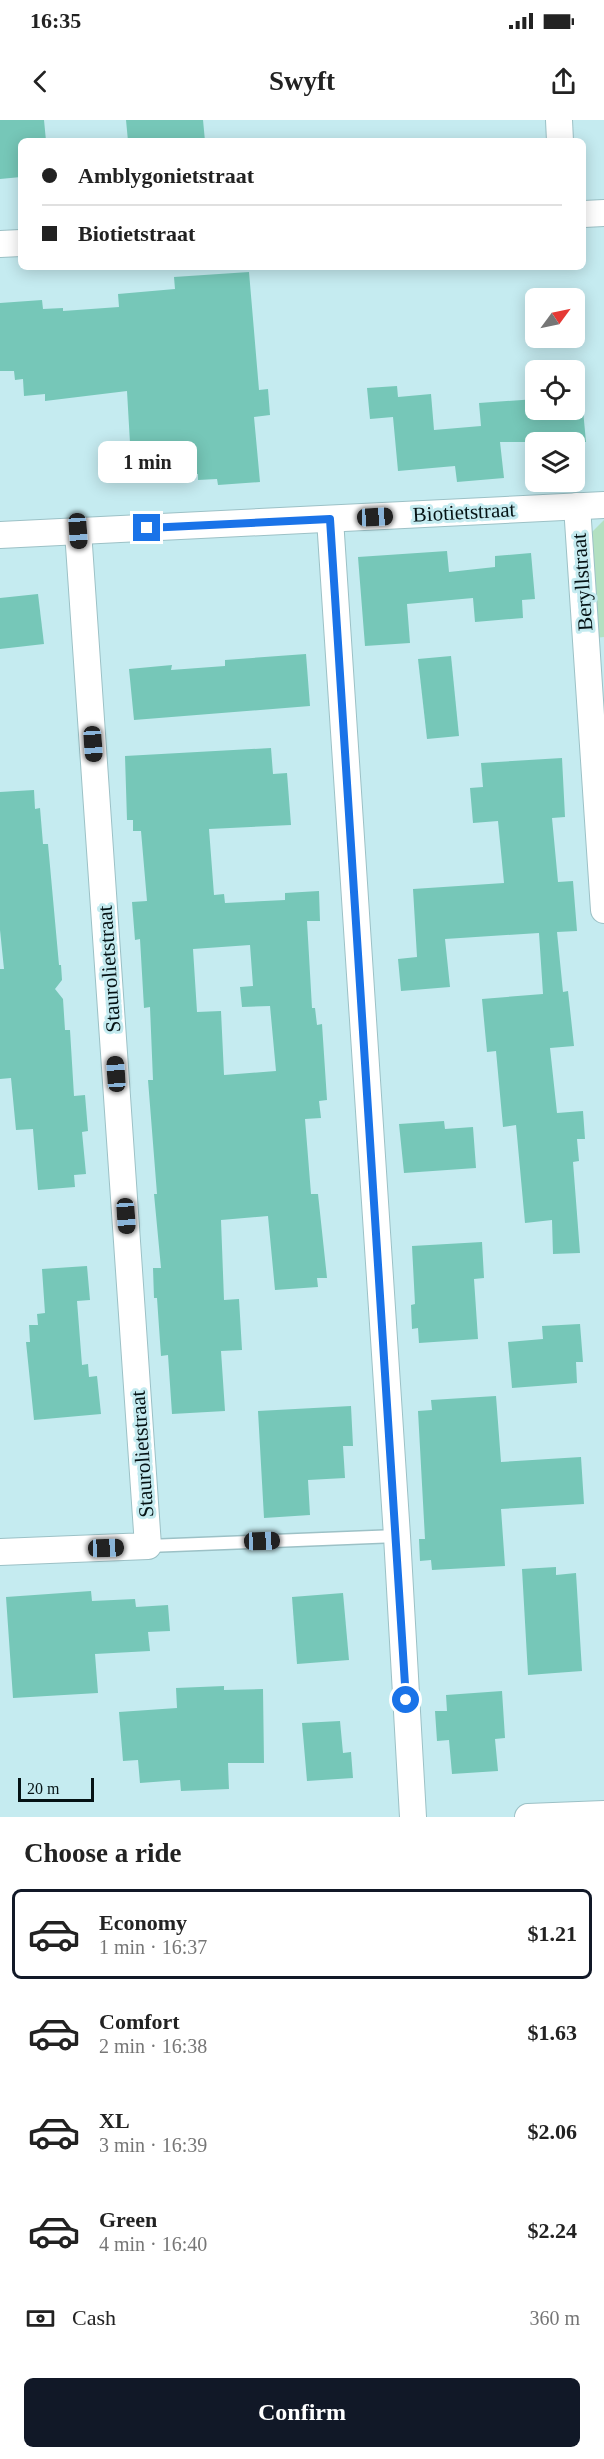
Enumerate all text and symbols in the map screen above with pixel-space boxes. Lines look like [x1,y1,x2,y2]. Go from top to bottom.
text: 16:35 [30,8,81,33]
icon: back [24,65,57,98]
icon: share [547,65,580,98]
text: Swyft [269,66,335,96]
text: Amblygonietstraat [78,163,254,188]
text: Biotietstraat [78,221,195,246]
north arrow [525,288,585,348]
map controls [525,288,585,492]
button: locate [525,360,585,420]
button: layers [525,432,585,492]
callout: 1 min [98,441,196,483]
text: 1 min [123,451,172,473]
street label: Biotietstraat [412,497,516,527]
car [357,507,393,527]
car [68,512,88,550]
route end [133,514,160,541]
street label: Beryllstraat [567,532,597,632]
car [83,725,103,763]
street label: Staurolietstraat [93,905,125,1033]
car [106,1055,126,1093]
car [116,1197,136,1235]
street label: Staurolietstraat [126,1390,158,1518]
car [244,1531,280,1551]
car [88,1538,124,1558]
route start [392,1686,419,1713]
scale bar [18,1775,94,1802]
text: 20 m [27,1780,59,1797]
text: Choose a ride [24,1838,182,1868]
icon: car [27,1907,81,1961]
text: Economy [99,1910,187,1935]
text: $1.21 [528,1921,577,1946]
text: 1 min · 16:37 [99,1936,207,1958]
icon: car [27,2006,81,2060]
text: Comfort [99,2009,180,2034]
text: $1.63 [528,2020,577,2045]
text: 2 min · 16:38 [99,2035,207,2057]
icon: car [27,2105,81,2159]
text: XL [99,2108,130,2133]
text: $2.06 [528,2119,577,2144]
text: 3 min · 16:39 [99,2134,207,2156]
icon: car [27,2204,81,2258]
text: Green [99,2207,157,2232]
text: $2.24 [528,2218,577,2243]
text: 4 min · 16:40 [99,2233,207,2255]
icon: cash [24,2302,57,2335]
text: Cash [72,2305,116,2330]
text: 360 m [529,2307,580,2329]
button: Confirm [24,2378,580,2447]

